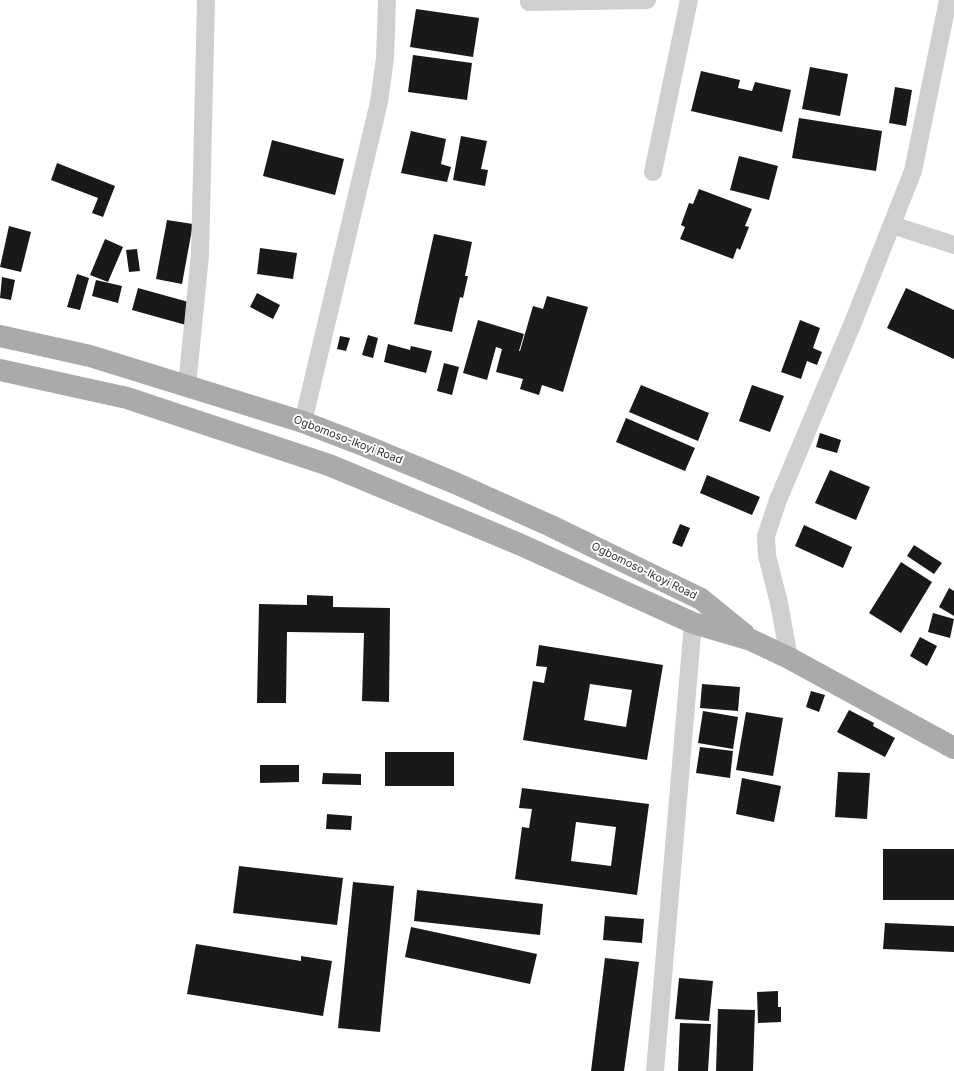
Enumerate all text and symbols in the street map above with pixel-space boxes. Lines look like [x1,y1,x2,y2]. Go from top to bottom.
street label: Ogbomoso-Ikoyi Road [292,413,404,467]
street label: Ogbomoso-Ikoyi Road [589,540,699,602]

